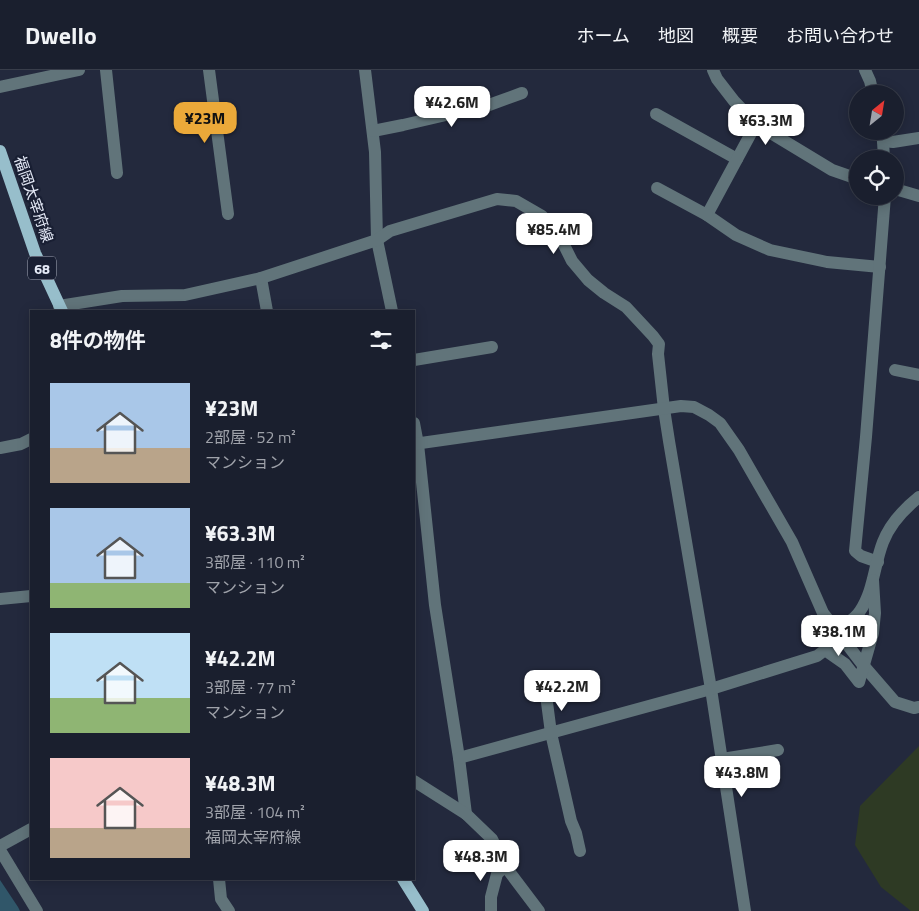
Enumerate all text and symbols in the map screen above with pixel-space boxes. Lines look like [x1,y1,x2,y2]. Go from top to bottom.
text: Dwello [25,17,97,53]
text: ホーム [577,22,630,49]
text: 地図 [658,22,694,49]
text: 概要 [722,22,758,49]
text: お問い合わせ [786,22,894,49]
pin: ¥42.6M [411,85,493,128]
north arrow [849,85,904,140]
map controls [849,85,904,205]
text: ¥42.6M [425,90,479,114]
pin: ¥23M [175,102,235,144]
pin: ¥63.3M [725,104,807,146]
text: ¥23M [185,106,225,130]
text: ¥63.3M [739,108,793,132]
button: locate [849,150,904,205]
street label: 福岡太宰府線 [8,153,60,245]
pin: ¥85.4M [513,212,595,255]
text: ¥85.4M [527,217,581,241]
road number: 68 [28,257,56,280]
text: 8件の物件 [50,324,146,356]
icon: filters [367,326,395,354]
text: ¥23M [205,392,258,424]
icon: home [90,403,150,463]
text: 2部屋 · 52 m² [205,425,296,449]
text: マンション [205,450,285,474]
text: ¥63.3M [205,517,275,549]
icon: home [90,528,150,588]
text: 3部屋 · 110 m² [205,550,305,574]
text: マンション [205,575,285,599]
pin: ¥38.1M [798,614,880,657]
text: ¥38.1M [812,619,866,643]
text: ¥42.2M [205,642,275,674]
icon: home [90,653,150,713]
pin: ¥42.2M [521,670,603,712]
text: ¥42.2M [535,674,589,698]
text: 3部屋 · 77 m² [205,675,296,699]
text: マンション [205,700,285,724]
pin: ¥43.8M [701,756,783,798]
text: ¥43.8M [715,760,769,784]
text: ¥48.3M [205,767,275,799]
icon: home [90,778,150,838]
text: 3部屋 · 104 m² [205,800,305,824]
text: 福岡太宰府線 [205,825,301,849]
pin: ¥48.3M [440,840,522,882]
text: ¥48.3M [454,844,508,868]

